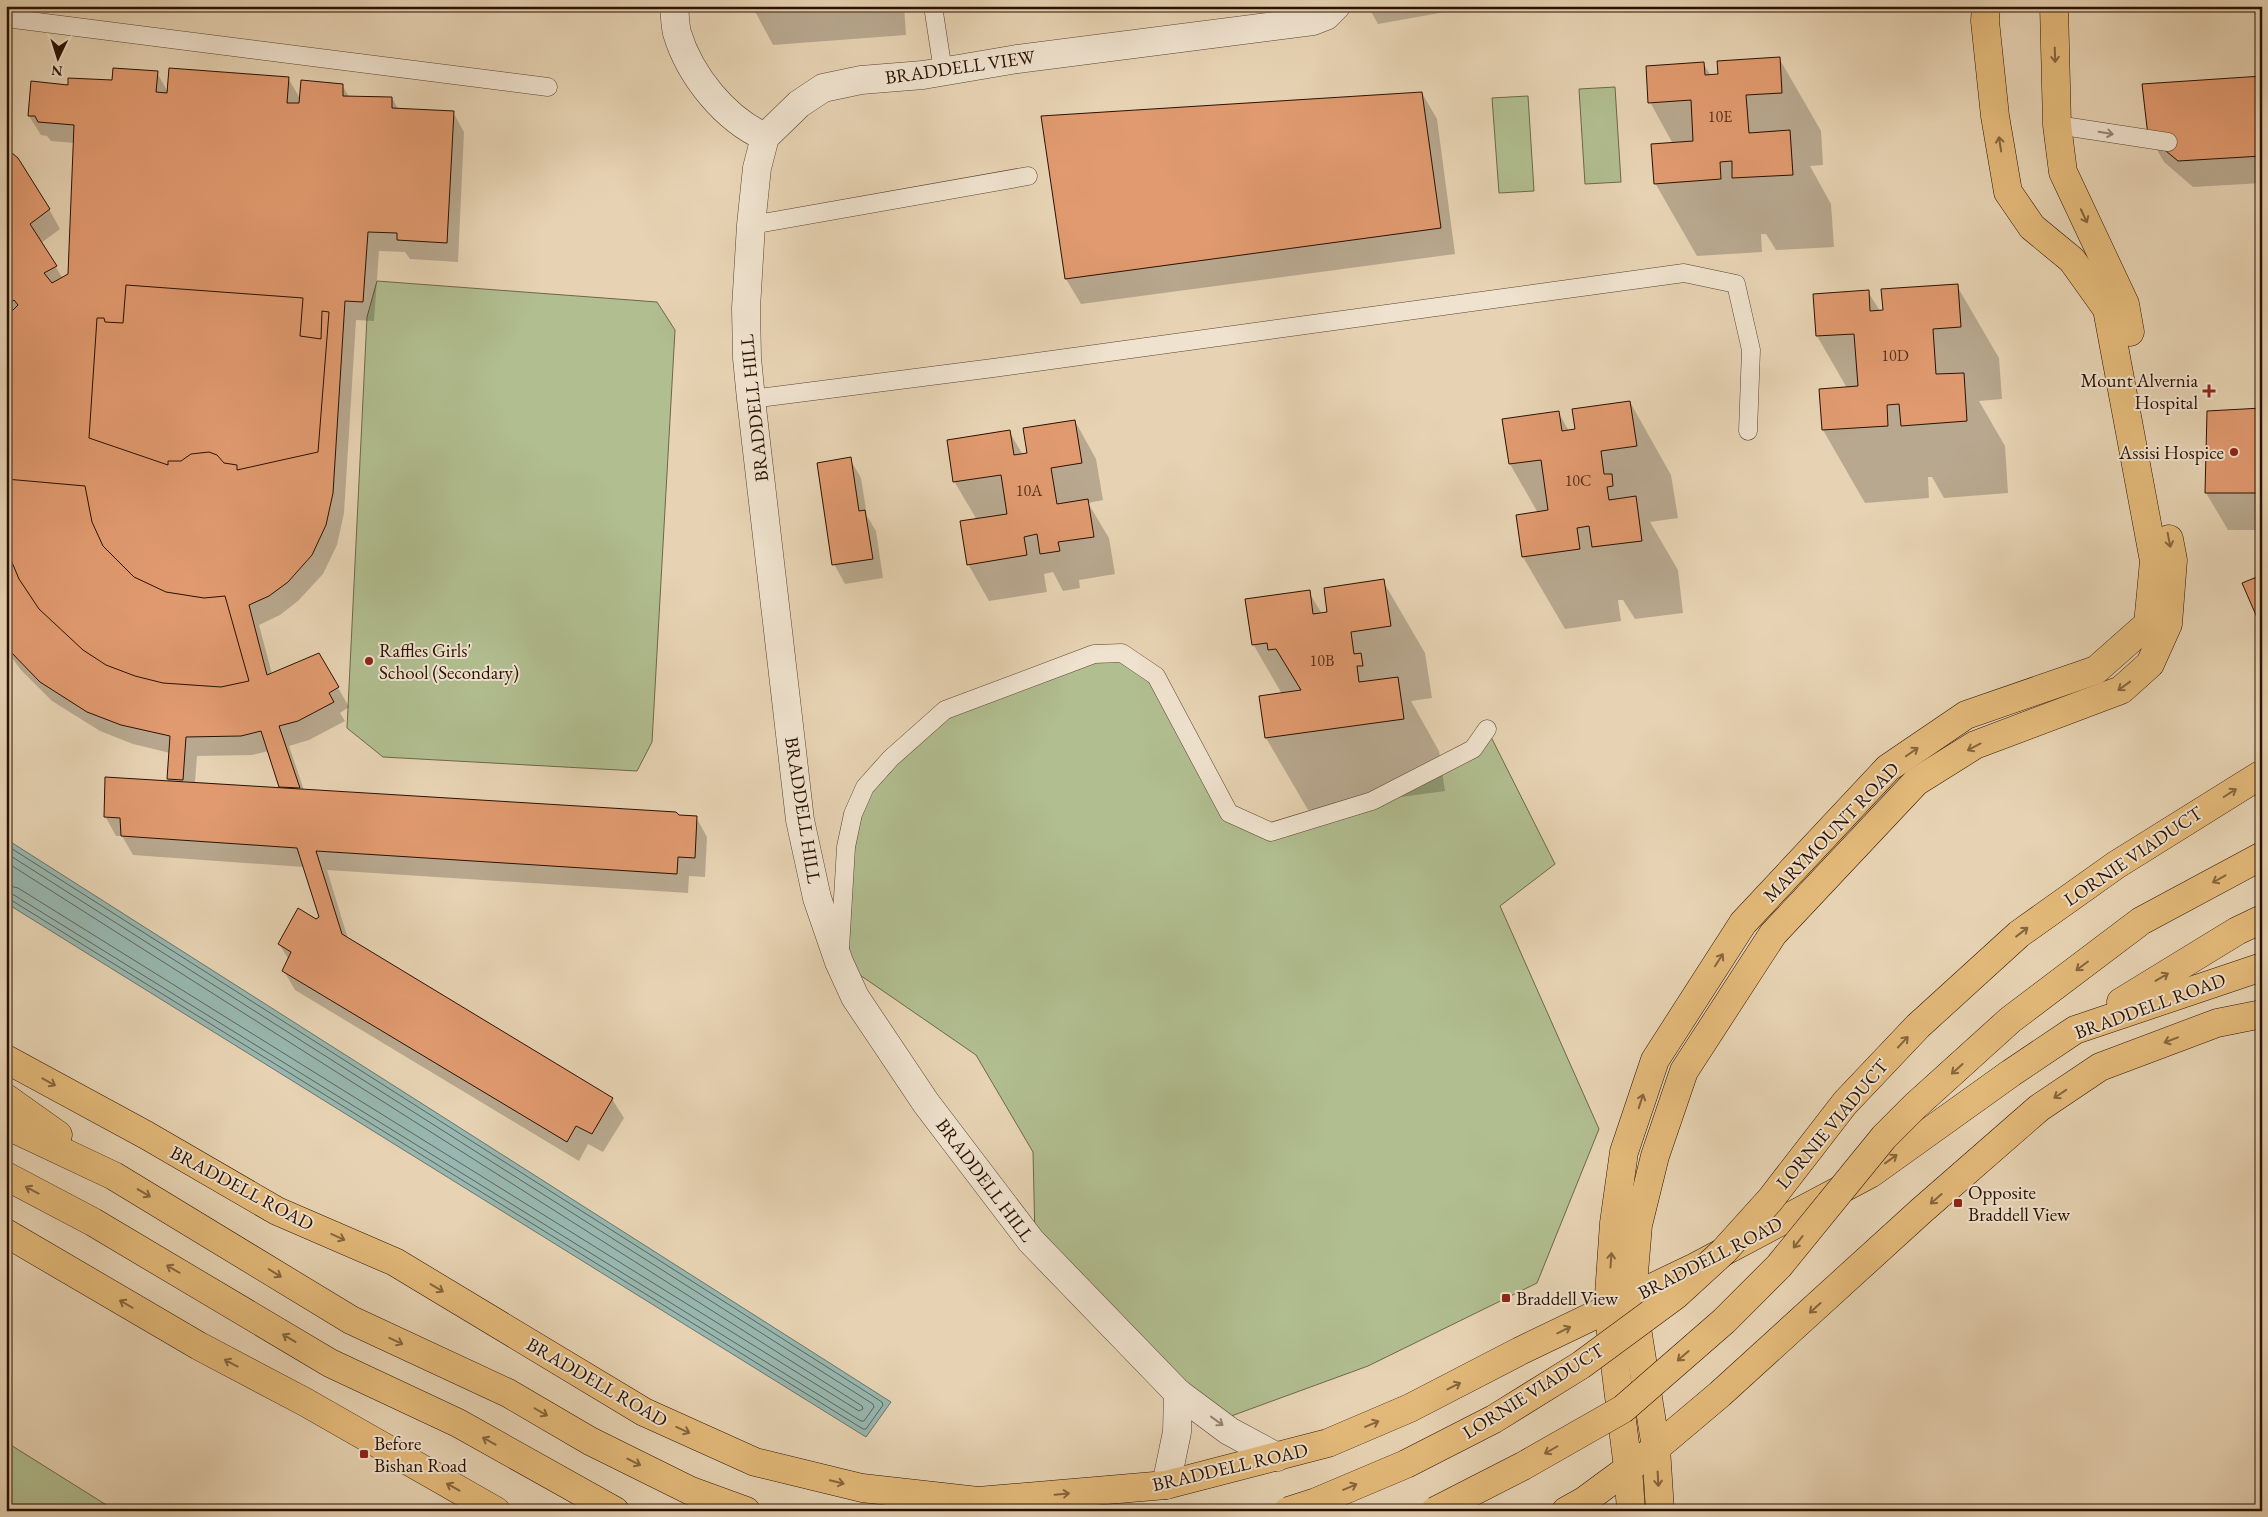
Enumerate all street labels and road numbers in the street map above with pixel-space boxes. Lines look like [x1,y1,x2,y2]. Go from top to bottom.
street label: BRADDELL VIEW [883,44,1037,90]
street label: BRADDELL HILL [734,333,774,483]
street label: BRADDELL HILL [779,735,827,885]
street label: MARYMOUNT ROAD [1758,757,1904,907]
street label: LORNIE VIADUCT [2059,800,2207,912]
street label: BRADDELL ROAD [2071,967,2229,1045]
street label: LORNIE VIADUCT [1770,1054,1894,1194]
street label: BRADDELL HILL [930,1113,1040,1247]
street label: BRADDELL ROAD [166,1140,318,1236]
street label: BRADDELL ROAD [1634,1211,1786,1305]
street label: BRADDELL ROAD [522,1331,672,1433]
street label: LORNIE VIADUCT [1458,1337,1609,1445]
street label: BRADDELL ROAD [1150,1437,1310,1497]

